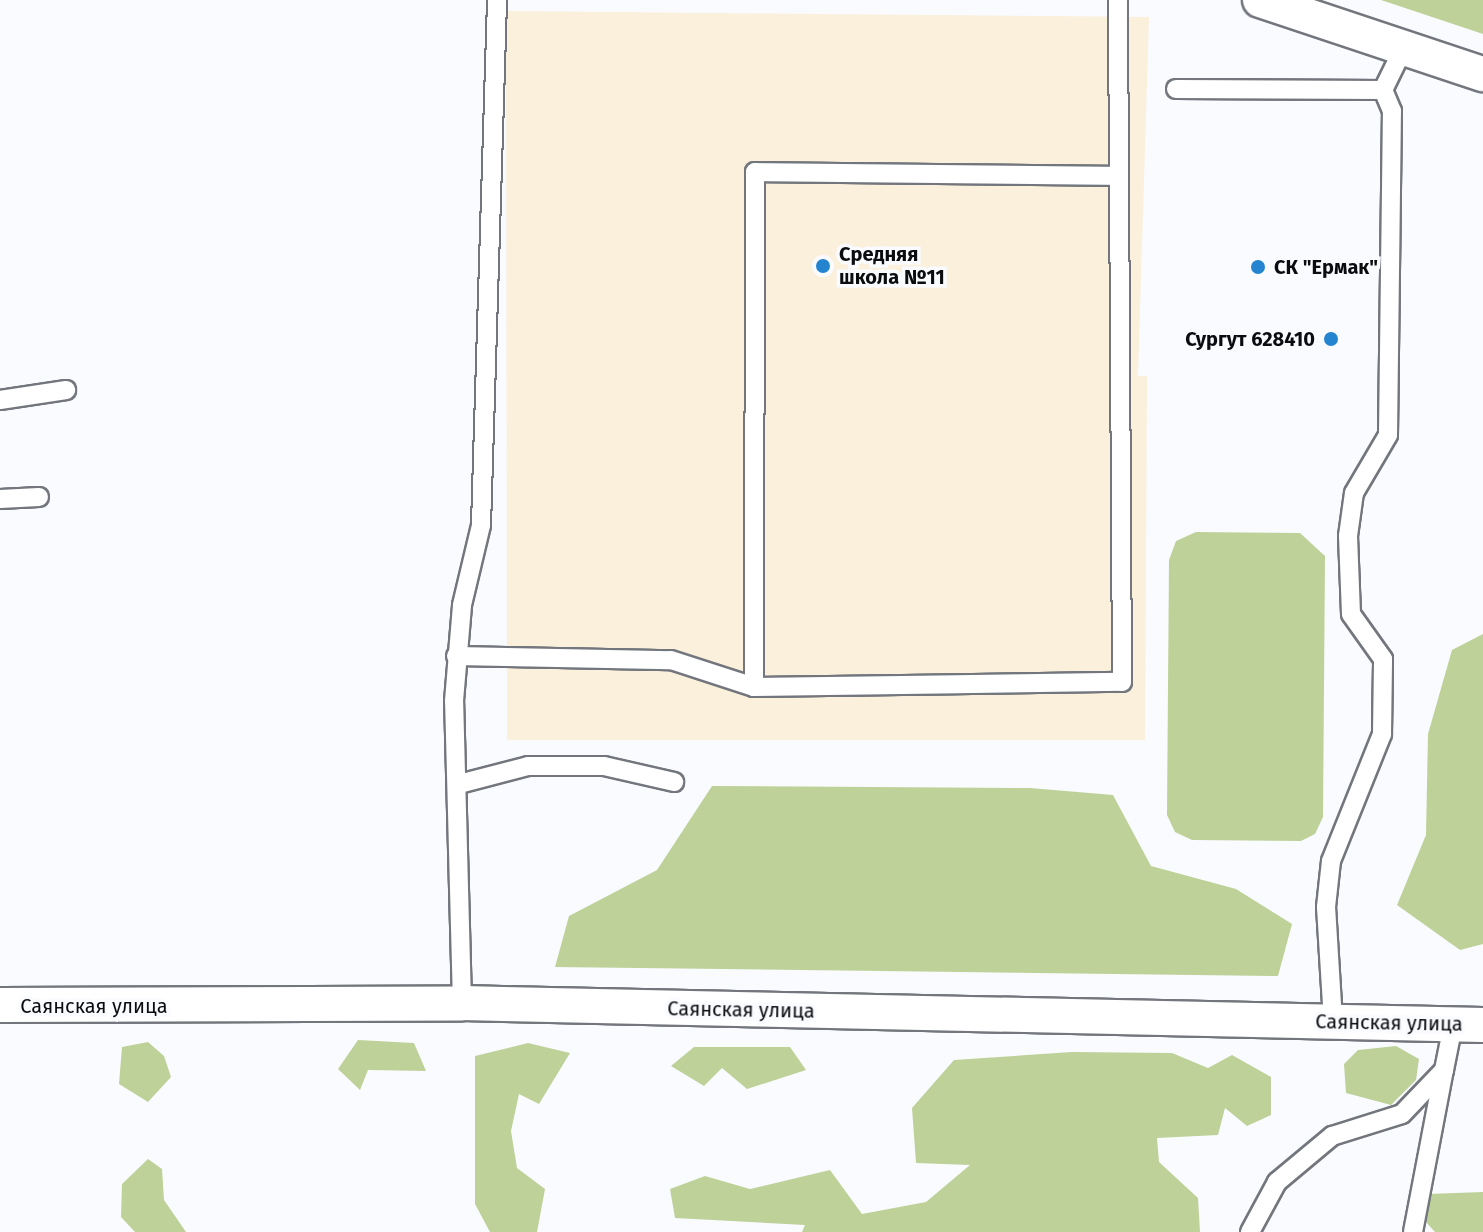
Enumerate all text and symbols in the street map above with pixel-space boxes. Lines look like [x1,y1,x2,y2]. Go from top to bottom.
place label: Средняя школа №11 [839,242,945,289]
place label: СК "Ермак" [1274,255,1378,279]
marker: Средняя школа №11 [814,257,832,275]
marker: СК "Ермак" [1249,258,1267,276]
place label: Сургут 628410 [1185,327,1315,351]
marker: Сургут 628410 [1322,330,1340,348]
street label: Саянская улица [20,994,168,1018]
street label: Саянская улица [667,997,815,1023]
street label: Саянская улица [1315,1010,1463,1036]

